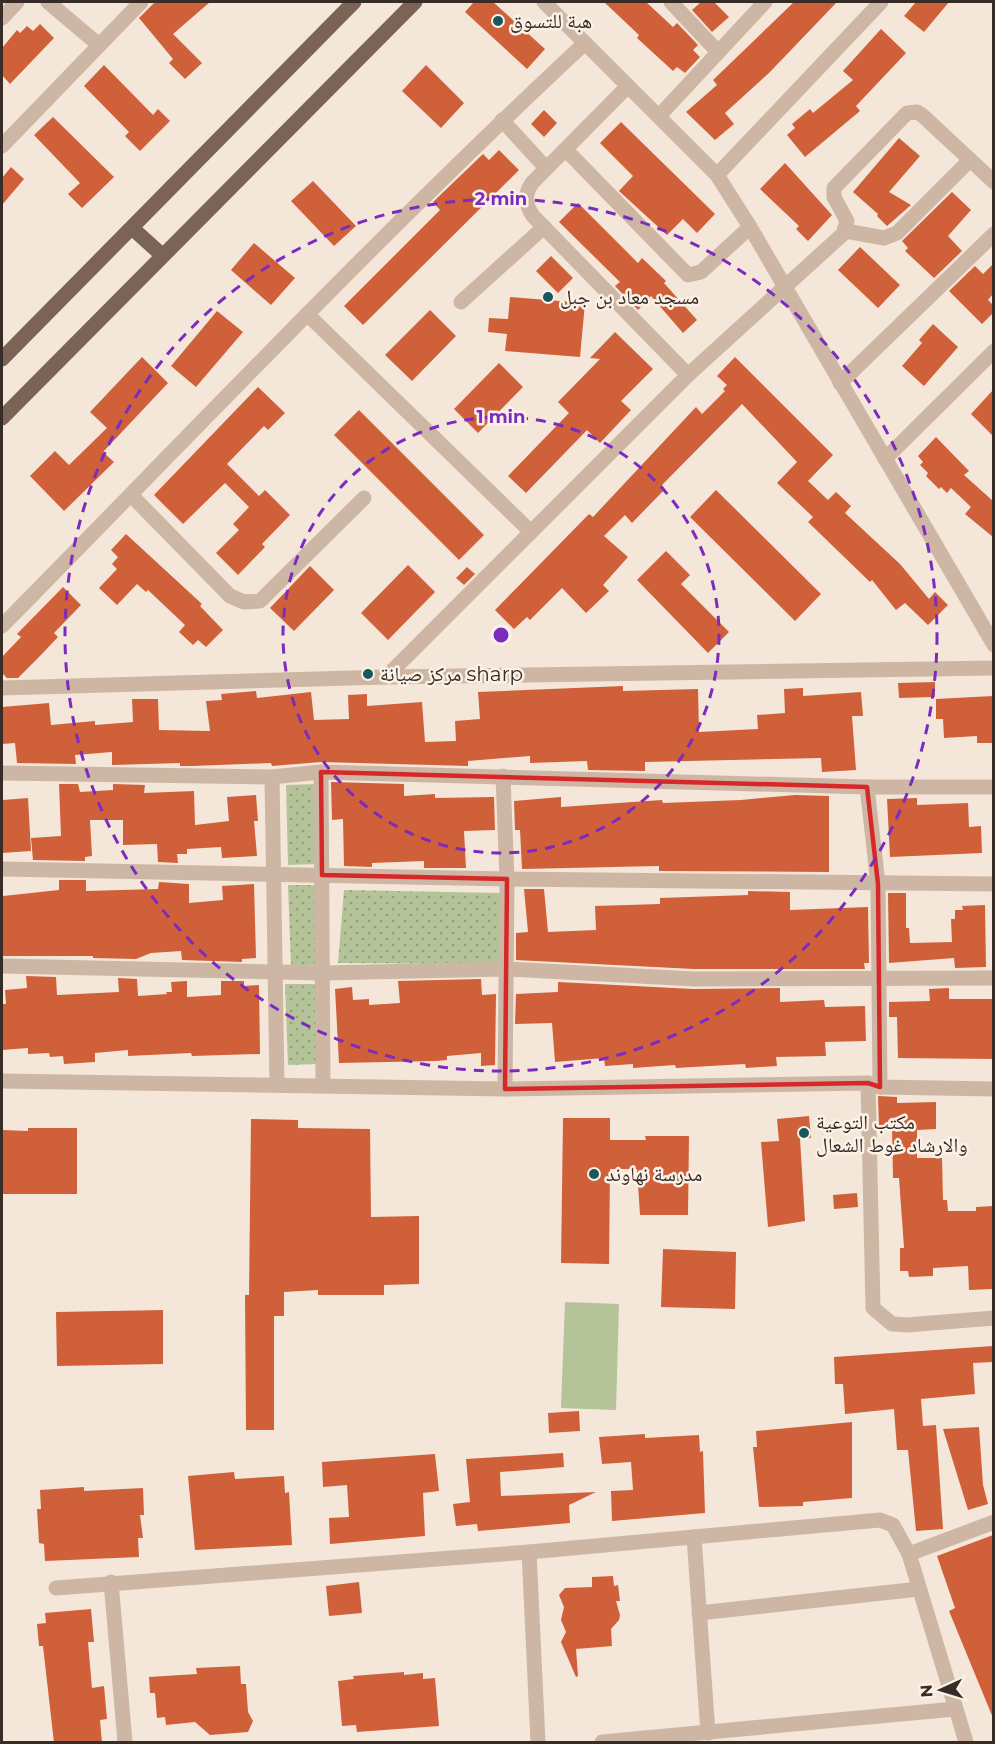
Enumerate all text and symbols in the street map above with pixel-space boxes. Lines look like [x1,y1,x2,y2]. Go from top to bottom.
place label: هبة للتسوق [510,9,592,33]
marker: هبة للتسوق [491,14,505,28]
text: 2 min [475,188,527,210]
place label: مسجد معاد بن جبل [560,285,699,309]
marker: مسجد معاد بن جبل [541,290,555,304]
text: 1 min [477,406,525,428]
centre of rings [491,625,511,645]
place label: مركز صيانة sharp [380,662,523,686]
marker: مركز صيانة sharp [361,667,375,681]
place label: مكتب التوعية والارشاد غوط الشعال [816,1110,968,1157]
marker: مكتب التوعية والارشاد غوط الشعال [797,1126,811,1140]
place label: مدرسة نهاوند [606,1162,702,1186]
marker: مدرسة نهاوند [587,1167,601,1181]
north arrow [911,1660,971,1720]
text: N [917,1684,936,1698]

